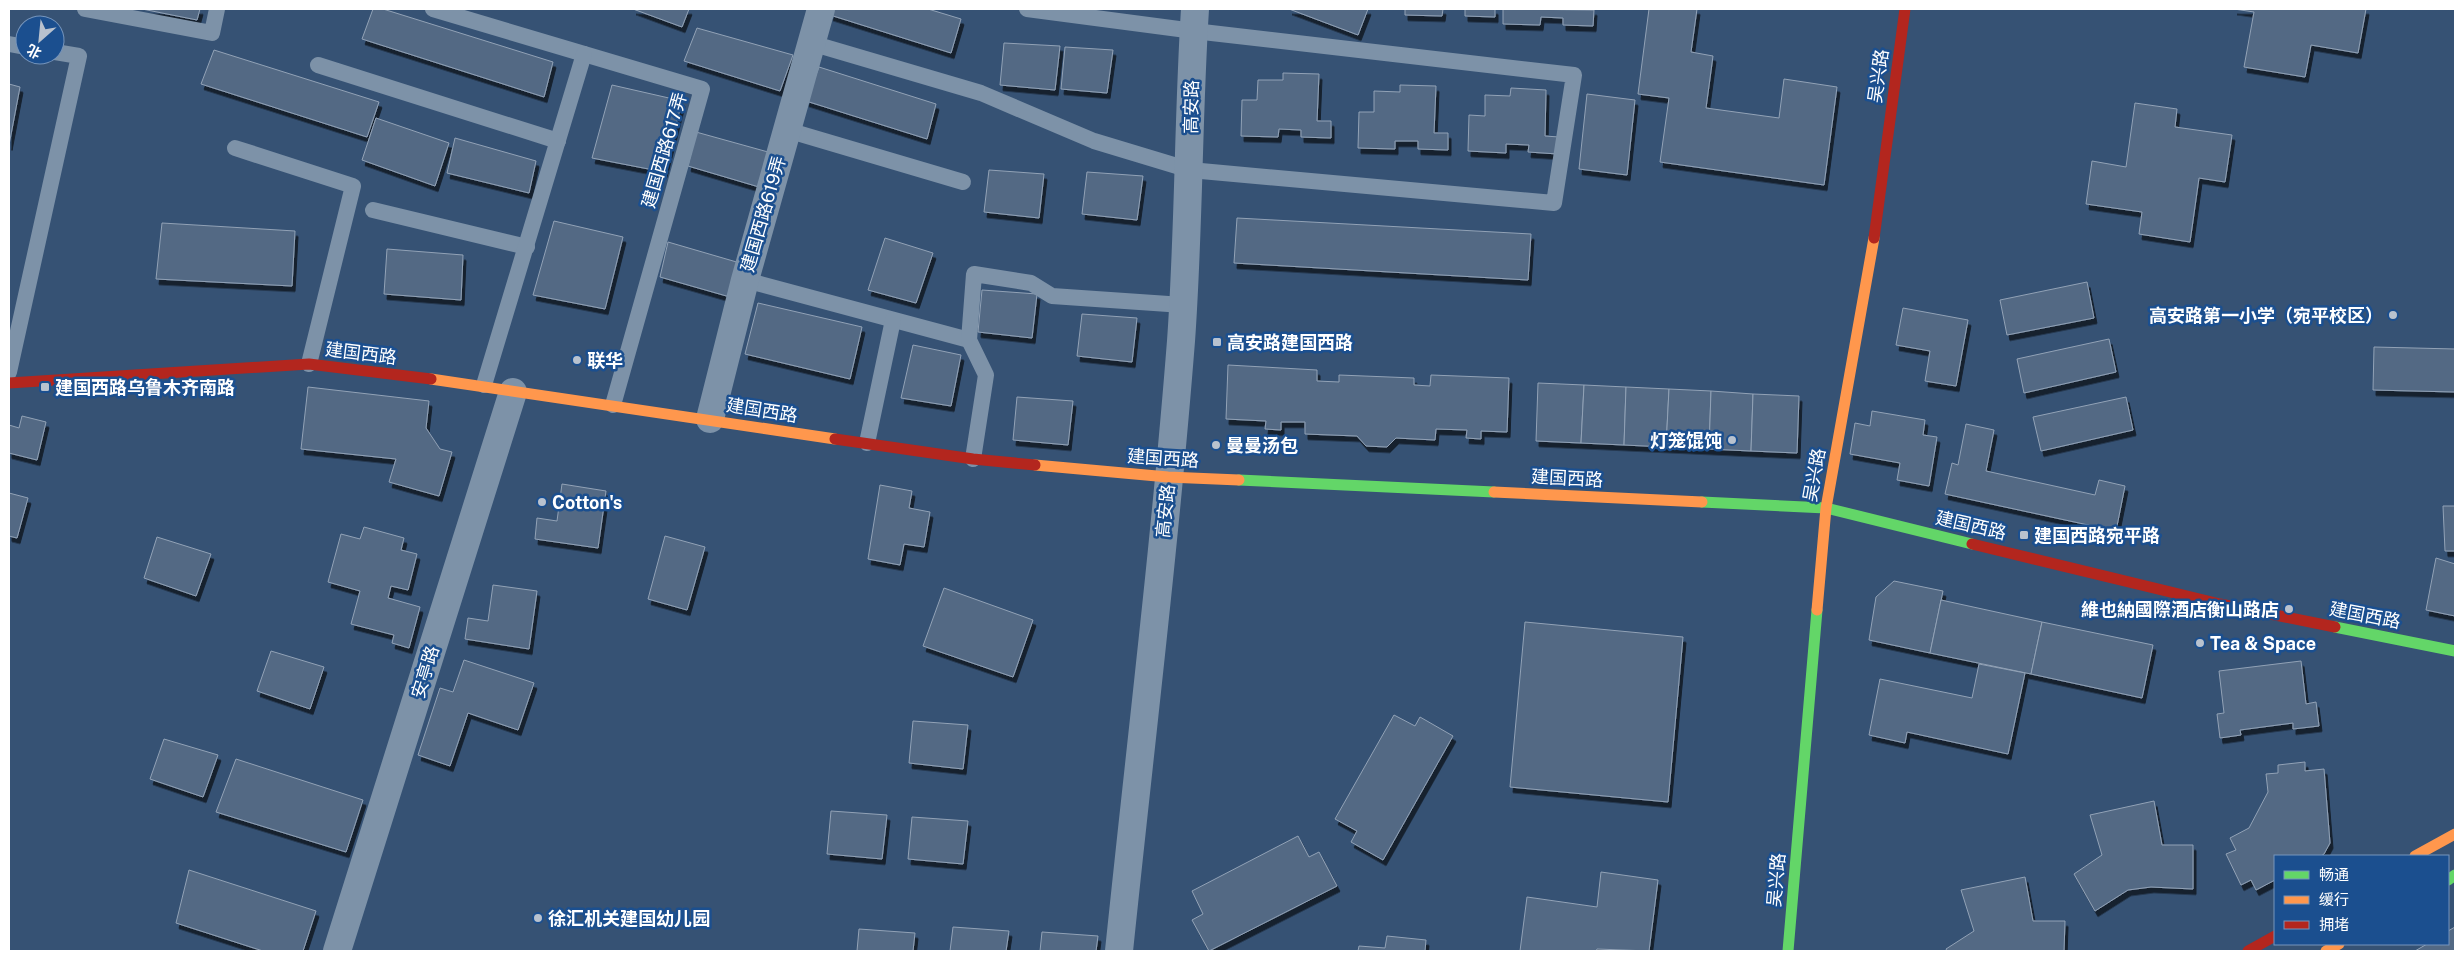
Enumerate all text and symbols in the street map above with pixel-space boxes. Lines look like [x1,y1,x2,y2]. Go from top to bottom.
north arrow [15,15,65,65]
text: 北 [24,41,44,62]
street label: 吴兴路 [1864,48,1892,104]
street label: 高安路 [1180,80,1202,134]
street label: 建国西路617弄 [637,90,691,210]
street label: 建国西路619弄 [736,154,790,274]
place label: 高安路第一小学（宛平校区） [2149,305,2383,326]
marker: 高安路第一小学（宛平校区） [2387,309,2399,321]
place label: 高安路建国西路 [1227,332,1353,353]
marker: 高安路建国西路 [1211,336,1223,348]
street label: 建国西路 [324,338,398,368]
place label: 联华 [587,350,623,371]
marker: 联华 [571,354,583,366]
place label: 建国西路乌鲁木齐南路 [55,377,235,398]
marker: 建国西路乌鲁木齐南路 [39,381,51,393]
street label: 建国西路 [725,394,799,426]
place label: 灯笼馄饨 [1650,430,1722,451]
marker: 灯笼馄饨 [1726,434,1738,446]
place label: 曼曼汤包 [1226,435,1298,456]
marker: 曼曼汤包 [1210,439,1222,451]
street label: 建国西路 [1126,445,1200,471]
street label: 吴兴路 [1799,447,1829,503]
street label: 建国西路 [1530,466,1604,490]
street label: 高安路 [1152,483,1178,539]
place label: Cotton's [552,492,622,513]
marker: Cotton's [536,496,548,508]
street label: 建国西路 [1934,507,2008,543]
place label: 建国西路宛平路 [2034,525,2160,546]
marker: 建国西路宛平路 [2018,529,2030,541]
street label: 建国西路 [2328,598,2402,632]
place label: 維也納國際酒店衡山路店 [2081,599,2279,620]
marker: 維也納國際酒店衡山路店 [2283,603,2295,615]
place label: Tea & Space [2210,633,2316,654]
marker: Tea & Space [2194,637,2206,649]
street label: 安亭路 [407,643,443,701]
street label: 吴兴路 [1763,852,1789,908]
legend [2274,855,2449,945]
text: 畅通 [2319,866,2349,883]
text: 缓行 [2319,891,2349,908]
place label: 徐汇机关建国幼儿园 [548,908,710,929]
marker: 徐汇机关建国幼儿园 [532,912,544,924]
text: 拥堵 [2319,916,2349,933]

